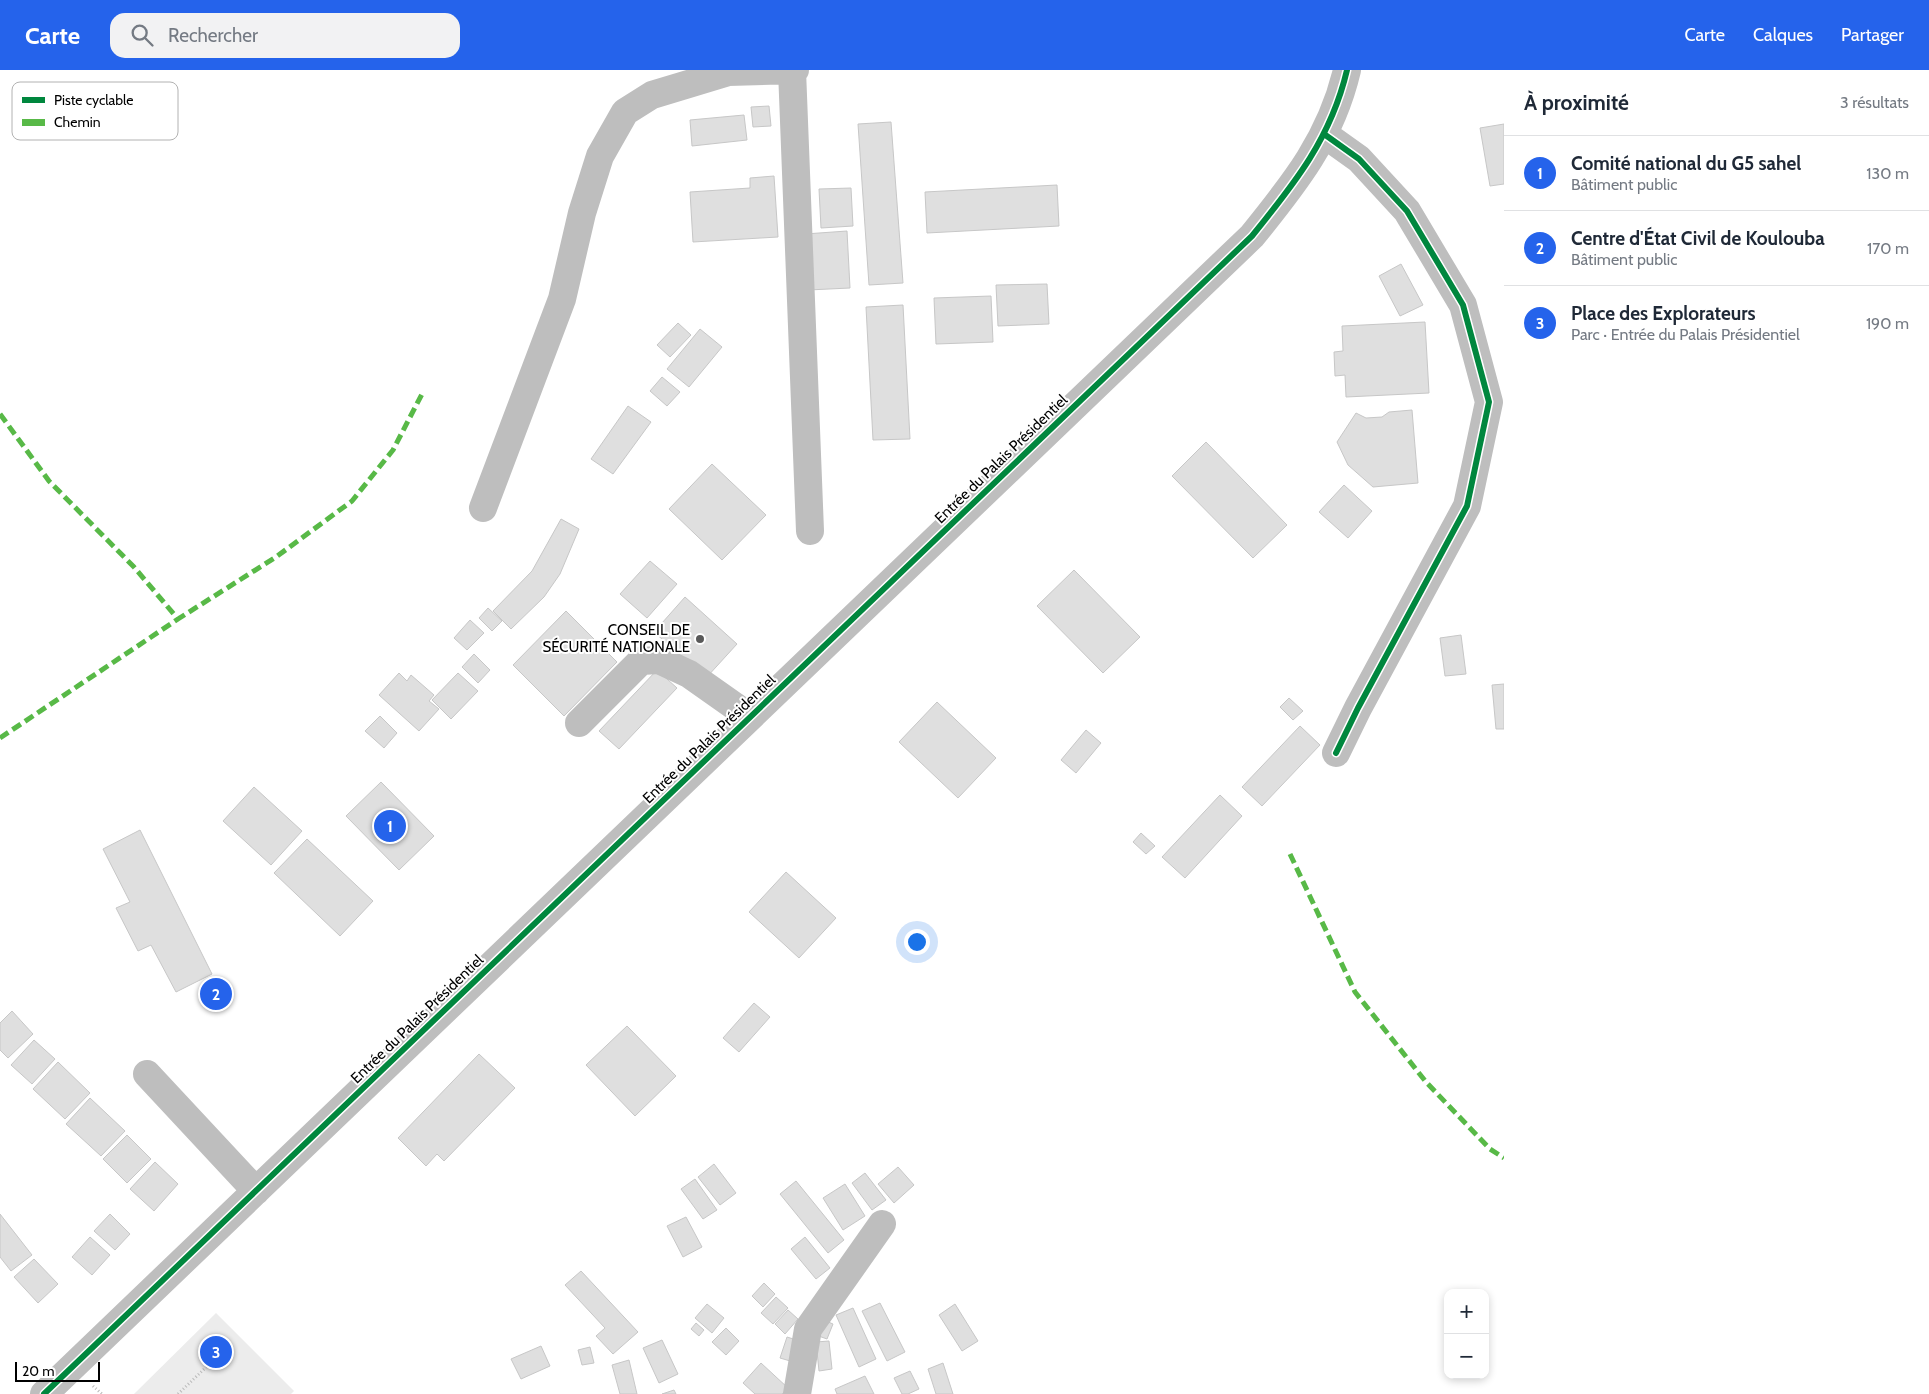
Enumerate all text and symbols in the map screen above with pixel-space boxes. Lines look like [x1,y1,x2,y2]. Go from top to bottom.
search box [110,13,460,58]
text: Carte [25,21,80,50]
icon: search [128,21,156,49]
text: Rechercher [168,24,258,47]
text: Carte [1684,24,1725,46]
text: Calques [1753,24,1813,46]
text: Partager [1841,24,1904,46]
legend [12,82,178,140]
text: À proximité [1524,90,1629,115]
text: Piste cyclable [54,91,134,109]
text: 3 résultats [1840,93,1909,112]
text: Chemin [54,113,101,131]
text: Comité national du G5 sahel [1571,152,1801,175]
text: 1 [1537,164,1543,183]
text: 130 m [1866,164,1909,183]
text: Bâtiment public [1571,175,1678,194]
text: Centre d'État Civil de Koulouba [1571,227,1825,250]
text: 2 [1536,239,1544,258]
text: 170 m [1867,239,1909,258]
text: Bâtiment public [1571,250,1678,269]
text: Place des Explorateurs [1571,302,1756,325]
text: 3 [1536,314,1544,333]
text: 190 m [1866,314,1909,333]
text: Parc · Entrée du Palais Présidentiel [1571,325,1800,344]
street label: Entrée du Palais Présidentiel [931,391,1071,527]
place label: CONSEIL DE SÉCURITÉ NATIONALE [542,621,690,656]
marker: CONSEIL DE SÉCURITÉ NATIONALE [694,633,706,645]
street label: Entrée du Palais Présidentiel [639,671,779,807]
pin: 1 [374,807,406,845]
your location [904,929,930,955]
street label: Entrée du Palais Présidentiel [347,951,487,1087]
pin: 2 [200,975,232,1013]
map controls [1444,1289,1489,1379]
button: + [1444,1289,1489,1334]
pin: 3 [200,1333,232,1371]
button: − [1444,1334,1489,1379]
scale bar [15,1359,100,1382]
text: 20 m [22,1362,55,1380]

